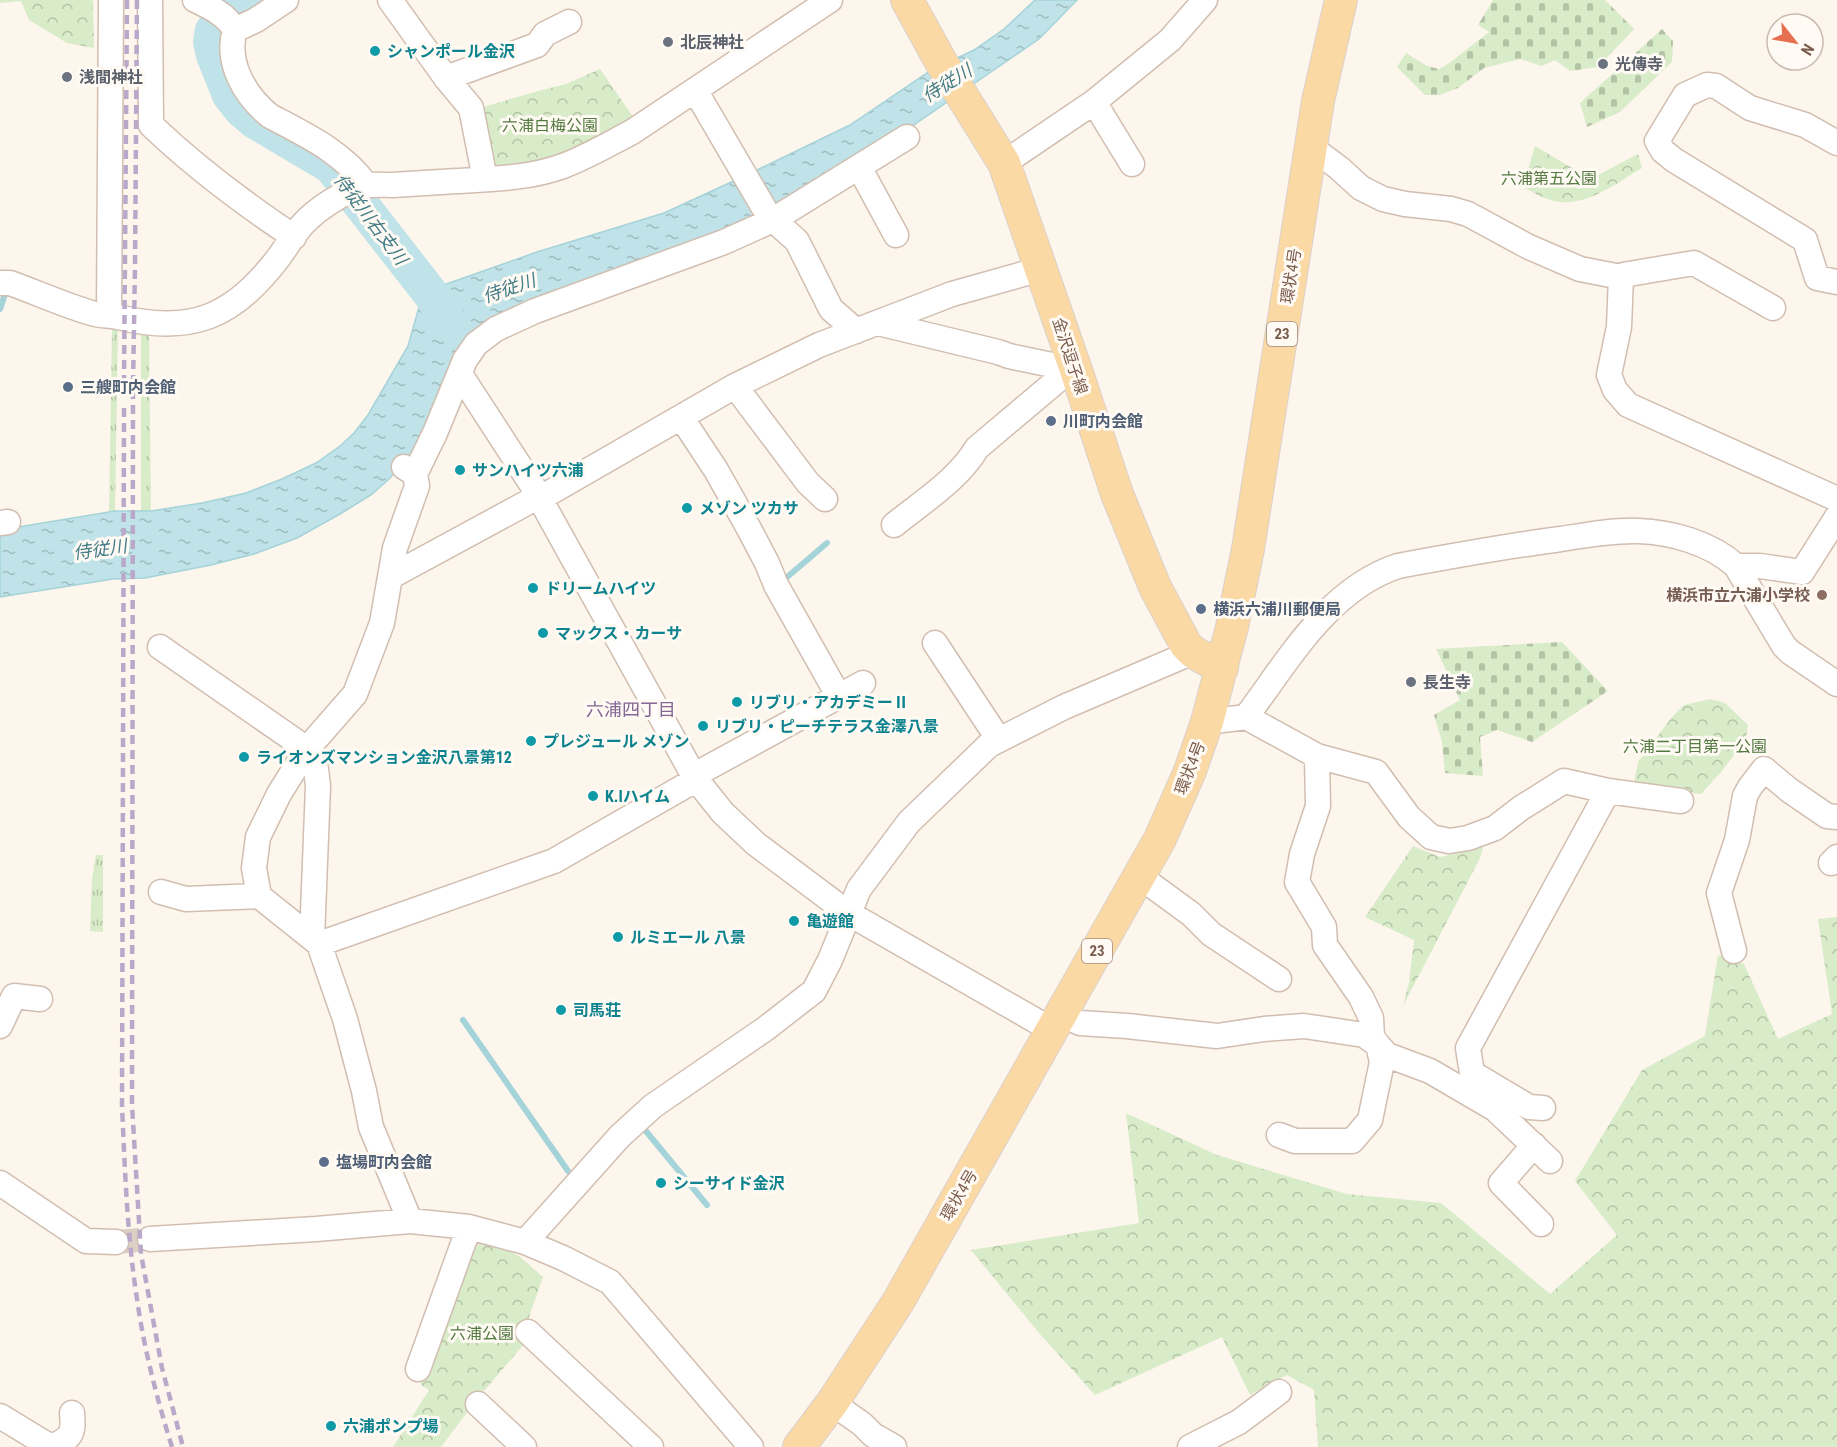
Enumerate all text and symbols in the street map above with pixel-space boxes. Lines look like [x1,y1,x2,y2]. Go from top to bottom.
north arrow [1765,12,1825,72]
place label: 北辰神社 [680,33,744,52]
marker: 北辰神社 [661,35,675,49]
text: N [1797,40,1818,59]
place label: シャンポール金沢 [387,42,515,61]
marker: シャンポール金沢 [368,44,382,58]
place label: 光傳寺 [1615,55,1663,74]
marker: 光傳寺 [1596,57,1610,71]
water label: 侍従川 [919,59,977,106]
place label: 浅間神社 [79,68,143,87]
marker: 浅間神社 [60,70,74,84]
park label: 六浦白梅公園 [502,116,598,135]
park label: 六浦第五公園 [1501,169,1597,188]
water label: 侍従川右支川 [330,170,413,270]
street label: 環状4号 [1277,247,1305,305]
water label: 侍従川 [480,269,540,307]
street label: 金沢逗子線 [1049,315,1091,397]
road number: 23 [1267,322,1297,346]
place label: 三艘町内会館 [80,378,176,397]
marker: 三艘町内会館 [61,380,75,394]
place label: 川町内会館 [1063,412,1143,431]
marker: 川町内会館 [1044,414,1058,428]
place label: サンハイツ六浦 [472,461,584,480]
marker: サンハイツ六浦 [453,463,467,477]
place label: メゾン ツカサ [699,499,799,518]
marker: メゾン ツカサ [680,501,694,515]
water label: 侍従川 [72,535,130,563]
place label: ドリームハイツ [545,579,656,598]
marker: ドリームハイツ [526,581,540,595]
place label: 横浜市立六浦小学校 [1666,586,1810,605]
marker: 横浜市立六浦小学校 [1815,588,1829,602]
place label: 横浜六浦川郵便局 [1213,600,1341,619]
marker: 横浜六浦川郵便局 [1194,602,1208,616]
place label: マックス・カーサ [555,624,682,643]
marker: マックス・カーサ [536,626,550,640]
place label: 長生寺 [1423,673,1471,692]
marker: 長生寺 [1404,675,1418,689]
place label: リブリ・アカデミーⅡ [749,693,909,712]
marker: リブリ・アカデミーⅡ [730,695,744,709]
district label: 六浦四丁目 [586,699,676,720]
place label: リブリ・ピーチテラス金澤八景 [715,717,939,736]
marker: リブリ・ピーチテラス金澤八景 [696,719,710,733]
place label: プレジュール メゾン [543,732,690,751]
marker: プレジュール メゾン [524,734,538,748]
park label: 六浦二丁目第一公園 [1623,737,1767,756]
street label: 環状4号 [1171,738,1209,798]
place label: ライオンズマンション金沢八景第12 [256,748,512,767]
marker: ライオンズマンション金沢八景第12 [237,750,251,764]
place label: K.Iハイム [605,787,670,806]
marker: K.Iハイム [586,789,600,803]
place label: 亀遊館 [806,912,854,931]
marker: 亀遊館 [787,914,801,928]
place label: ルミエール 八景 [630,928,746,947]
marker: ルミエール 八景 [611,930,625,944]
road number: 23 [1082,939,1112,963]
place label: 司馬荘 [573,1001,621,1020]
marker: 司馬荘 [554,1003,568,1017]
place label: 塩場町内会館 [336,1153,432,1172]
marker: 塩場町内会館 [317,1155,331,1169]
street label: 環状4号 [937,1166,981,1224]
place label: シーサイド金沢 [673,1174,785,1193]
marker: シーサイド金沢 [654,1176,668,1190]
park label: 六浦公園 [450,1324,514,1343]
place label: 六浦ポンプ場 [343,1417,439,1436]
marker: 六浦ポンプ場 [324,1419,338,1433]

